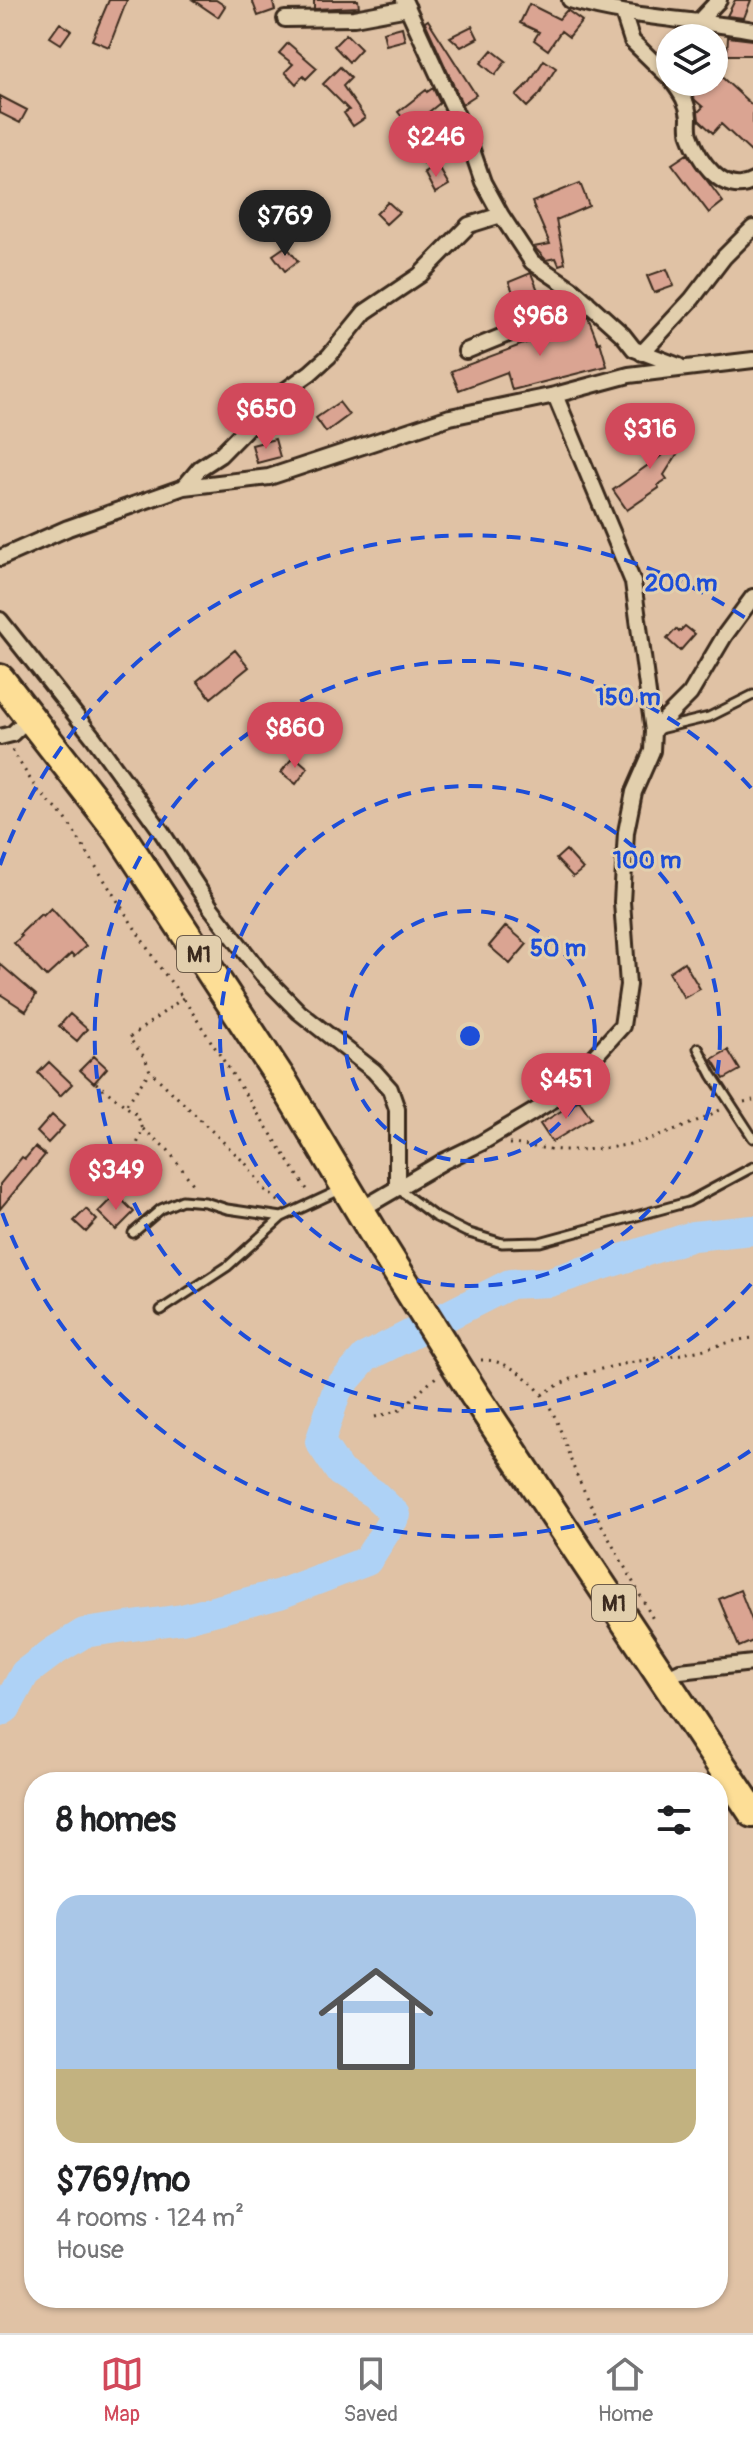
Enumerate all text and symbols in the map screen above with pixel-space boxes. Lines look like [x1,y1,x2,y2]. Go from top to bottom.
map controls [656,24,728,96]
button: layers [656,24,728,96]
pin: $246 [389,111,483,179]
text: $246 [407,121,465,153]
pin: $769 [238,190,332,258]
text: $769 [257,200,313,232]
pin: $968 [493,290,587,358]
text: $968 [512,300,568,332]
pin: $650 [219,383,313,451]
text: $650 [235,393,297,425]
pin: $316 [603,403,697,471]
text: $316 [623,413,677,445]
text: 200 m [645,569,717,598]
text: 150 m [595,683,661,712]
pin: $860 [248,702,342,770]
text: $860 [265,712,325,744]
text: 100 m [613,846,681,875]
text: 50 m [530,934,586,963]
road number: M1 [177,936,221,972]
centre of rings [456,1022,484,1050]
pin: $451 [519,1053,613,1121]
text: $451 [539,1063,593,1095]
pin: $349 [69,1144,163,1212]
text: $349 [87,1154,145,1186]
road number: M1 [592,1585,636,1621]
icon: filters [652,1798,696,1842]
text: 8 homes [56,1799,176,1842]
icon: home [304,1947,448,2091]
text: $769/mo [56,2159,190,2202]
text: 4 rooms · 124 m² [56,2202,244,2234]
text: House [56,2234,124,2266]
tab: Map [100,2352,144,2428]
tab: Saved [343,2352,398,2428]
tab: Home [598,2352,653,2428]

